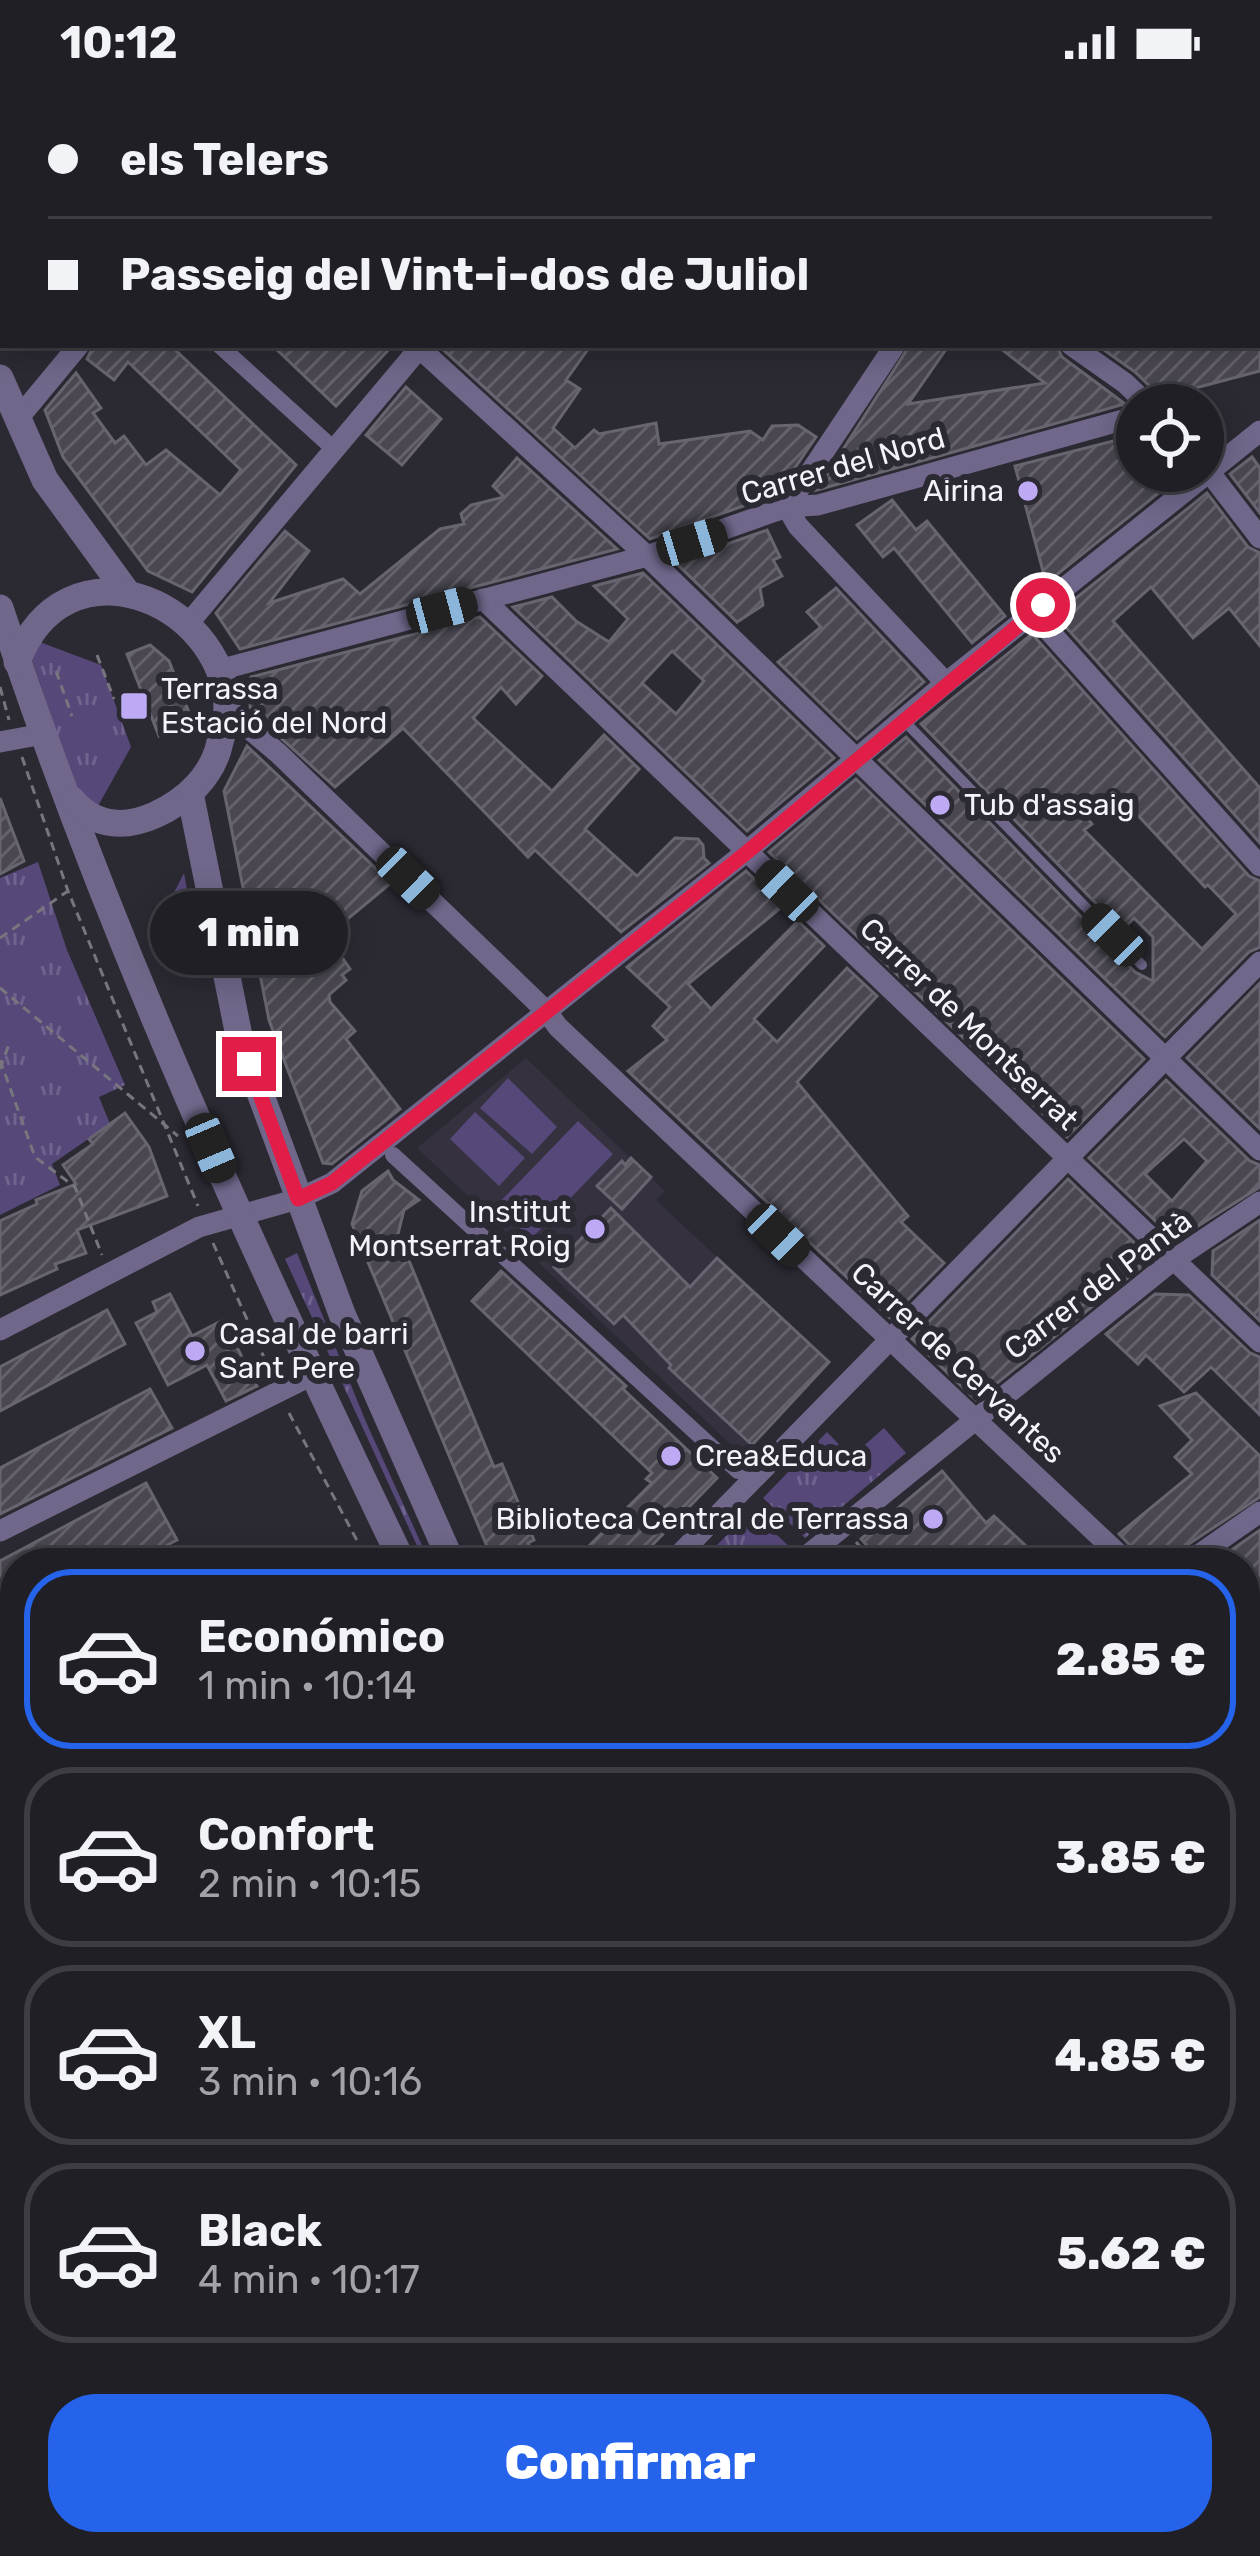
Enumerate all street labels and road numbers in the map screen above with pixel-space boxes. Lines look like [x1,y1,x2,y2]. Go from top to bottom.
street label: Carrer del Nord [737,420,949,512]
street label: Carrer de Montserrat [852,911,1086,1138]
street label: Carrer del Pantà [997,1203,1199,1367]
street label: Carrer de Cervantes [844,1255,1072,1471]

